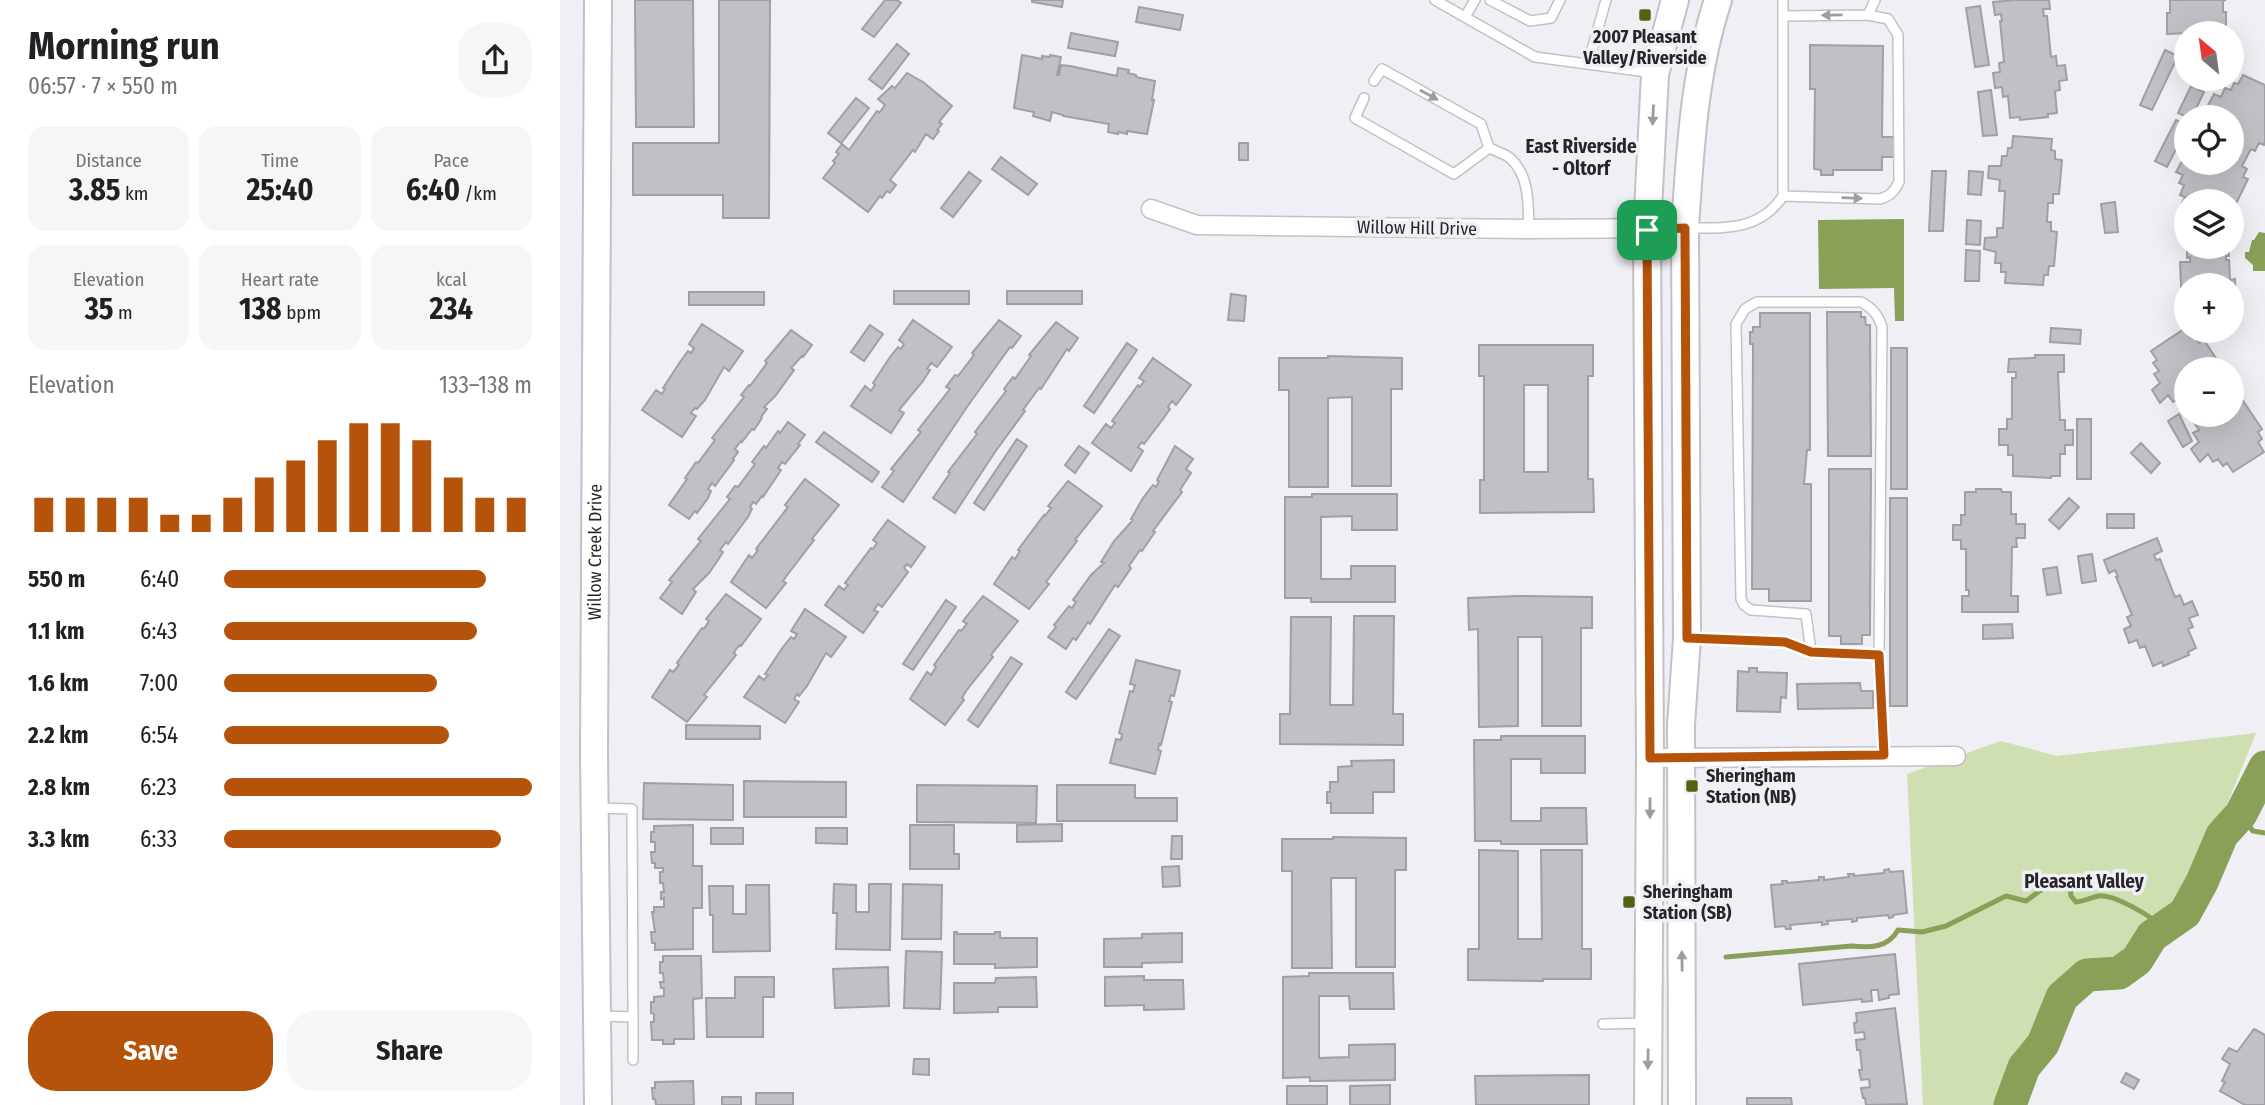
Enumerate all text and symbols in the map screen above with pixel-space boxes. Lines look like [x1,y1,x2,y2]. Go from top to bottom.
marker: 2007 Pleasant Valley/Riverside [1637,7,1653,23]
one-way arrow [1821,10,1843,21]
north arrow [2174,21,2244,91]
map controls [2174,21,2244,427]
text: Morning run [28,23,220,69]
button: share [458,23,532,97]
place label: 2007 Pleasant Valley/Riverside [1582,26,1707,69]
text: 06:57 · 7 × 550 m [28,72,178,100]
one-way arrow [1419,89,1438,101]
one-way arrow [1647,104,1658,126]
button: locate [2174,105,2244,175]
district label: East Riverside - Oltorf [1525,135,1637,180]
text: Distance [75,149,142,172]
text: Time [261,149,299,172]
text: Pace [434,149,469,172]
text: 3.85 [69,172,121,208]
text: 25:40 [246,172,314,208]
text: 6:40 [406,172,460,208]
text: km [121,182,148,205]
text: /km [460,182,497,205]
button: layers [2174,189,2244,259]
one-way arrow [1841,192,1863,204]
pin [1617,200,1677,260]
icon: arrive [1628,211,1666,249]
street label: Willow Hill Drive [1357,216,1477,240]
text: Elevation [73,268,144,291]
text: Heart rate [241,268,319,291]
text: kcal [436,268,467,291]
button: + [2174,273,2244,343]
text: 35 [85,291,114,327]
text: 138 [239,291,282,327]
text: 234 [430,291,473,327]
text: m [114,301,133,324]
text: bpm [282,301,321,324]
button: − [2174,357,2244,427]
text: Elevation [28,371,115,399]
text: 133–138 m [439,371,532,399]
street label: Willow Creek Drive [584,484,606,620]
text: 550 m [28,565,85,593]
text: 6:40 [140,565,179,593]
text: 1.1 km [28,617,84,645]
text: 6:43 [140,617,177,645]
text: 1.6 km [28,669,89,697]
text: 7:00 [140,669,178,697]
text: 2.2 km [28,721,89,749]
text: 6:54 [140,721,178,749]
place label: Sheringham Station (NB) [1706,765,1796,808]
text: 2.8 km [28,773,90,801]
text: 6:23 [140,773,177,801]
marker: Sheringham Station (NB) [1684,778,1700,794]
one-way arrow [1644,797,1656,819]
text: 3.3 km [28,825,89,853]
text: 6:33 [140,825,177,853]
district label: Pleasant Valley [2024,870,2145,893]
place label: Sheringham Station (SB) [1643,881,1733,924]
marker: Sheringham Station (SB) [1621,894,1637,910]
one-way arrow [1676,950,1688,972]
button: Save [28,1011,273,1091]
button: Share [287,1011,532,1091]
one-way arrow [1643,1049,1654,1071]

